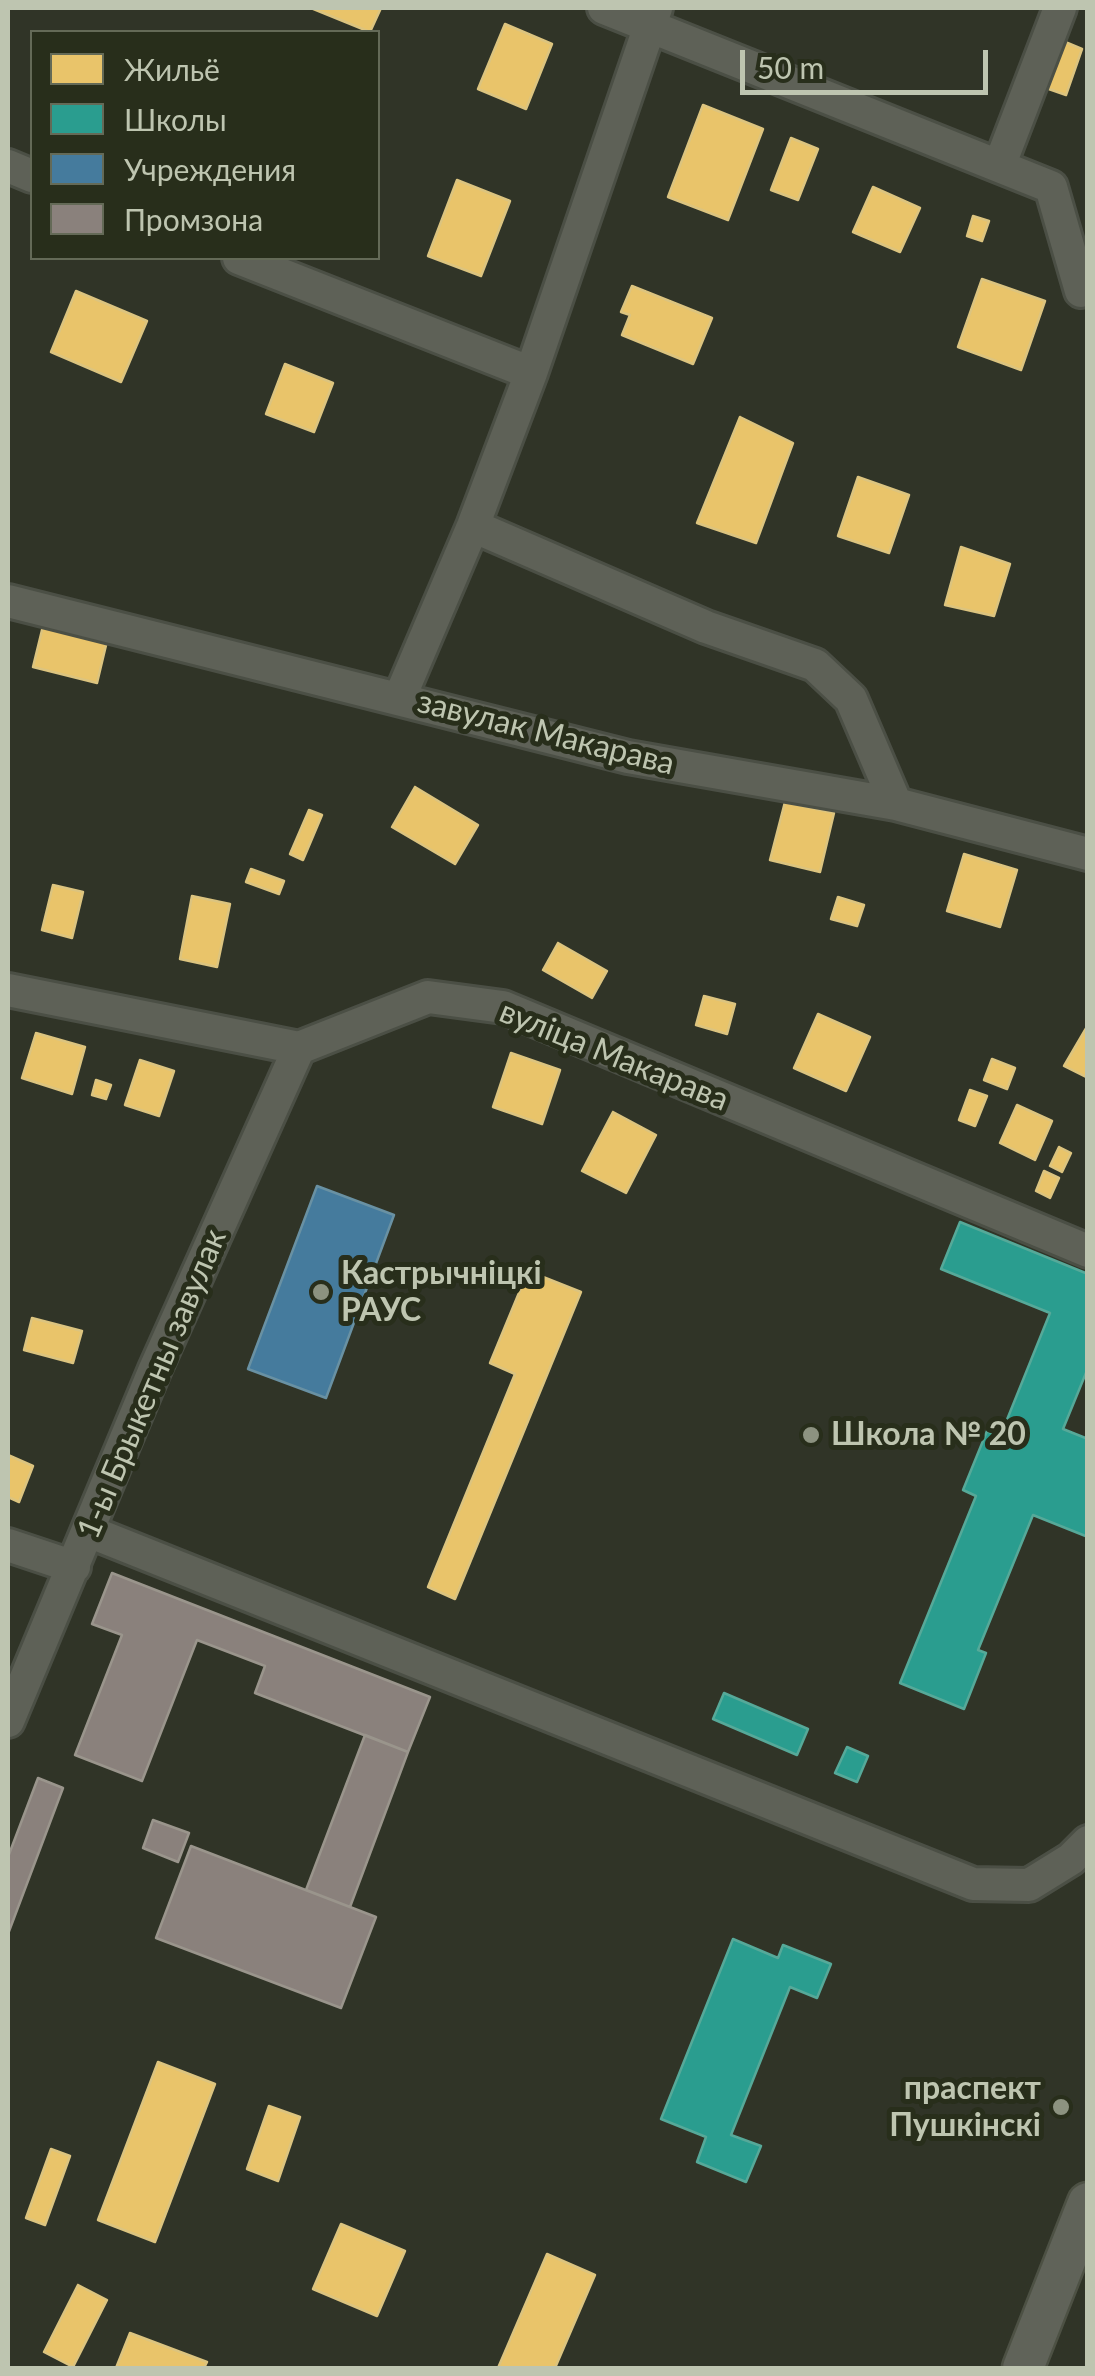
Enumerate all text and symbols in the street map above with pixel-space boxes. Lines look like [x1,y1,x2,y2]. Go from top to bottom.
legend [30,30,380,260]
scale bar [745,30,992,92]
text: 50 m [757,49,824,85]
text: Жильё [124,51,220,87]
text: Школы [124,101,227,137]
text: Учреждения [124,151,296,187]
text: Промзона [124,201,263,237]
street label: завулак Макарава [414,683,678,783]
street label: вуліца Макарава [494,993,734,1119]
street label: 1-ы Брыкетны завулак [69,1224,235,1544]
place label: Кастрычніцкі РАУС [341,1255,542,1330]
marker: Кастрычніцкі РАУС [310,1281,332,1303]
place label: Школа № 20 [831,1416,1026,1454]
marker: Школа № 20 [800,1424,822,1446]
place label: праспект Пушкінскі [889,2070,1041,2145]
marker: праспект Пушкінскі [1050,2096,1072,2118]

